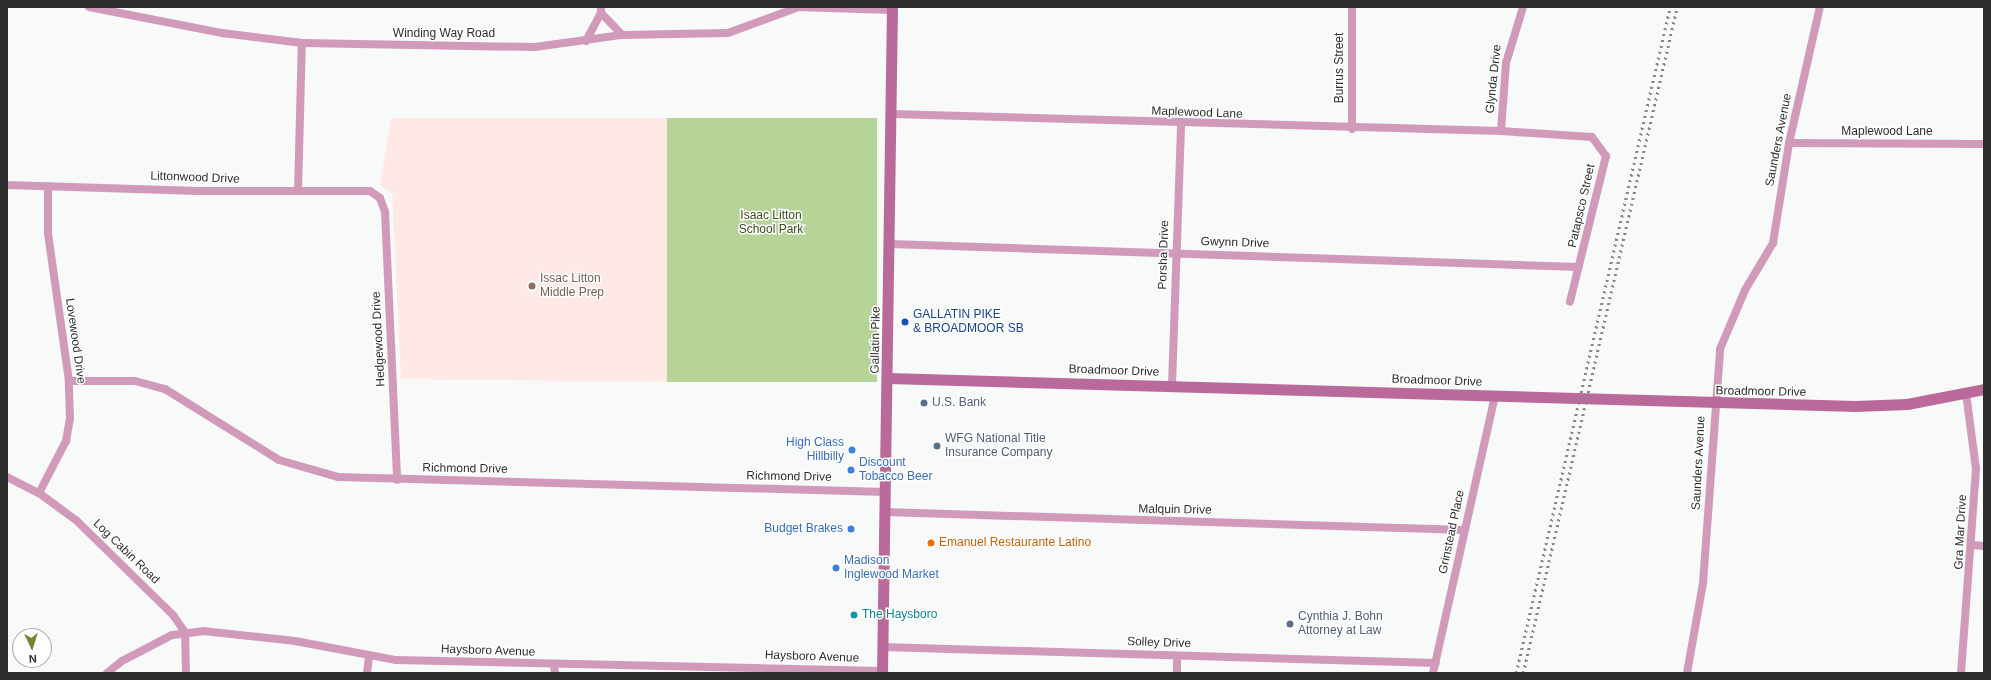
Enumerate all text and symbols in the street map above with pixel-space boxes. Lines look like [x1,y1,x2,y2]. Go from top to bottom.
street label: Winding Way Road [393,27,495,41]
street label: Burrus Street [1333,33,1347,103]
street label: Glynda Drive [1483,44,1505,114]
street label: Saunders Avenue [1763,92,1795,188]
street label: Maplewood Lane [1151,104,1243,122]
street label: Maplewood Lane [1841,125,1933,139]
street label: Patapsco Street [1565,163,1599,249]
street label: Littonwood Drive [150,169,240,187]
park label: Isaac Litton School Park [739,209,803,237]
street label: Porsha Drive [1156,220,1172,290]
street label: Gwynn Drive [1200,235,1270,251]
place label: Issac Litton Middle Prep [540,272,604,300]
marker: Issac Litton Middle Prep [527,281,537,291]
street label: Hedgewood Drive [369,291,389,387]
street label: Lovewood Drive [62,297,88,385]
street label: Gallatin Pike [868,306,884,374]
place label: GALLATIN PIKE & BROADMOOR SB [913,308,1024,336]
marker: GALLATIN PIKE & BROADMOOR SB [900,317,910,327]
street label: Broadmoor Drive [1068,362,1160,380]
street label: Broadmoor Drive [1391,372,1483,390]
street label: Broadmoor Drive [1716,384,1806,400]
place label: U.S. Bank [932,396,986,410]
marker: U.S. Bank [919,398,929,408]
street label: Saunders Avenue [1689,415,1709,511]
place label: WFG National Title Insurance Company [945,432,1052,460]
place label: High Class Hillbilly [786,436,844,464]
marker: WFG National Title Insurance Company [932,441,942,451]
marker: High Class Hillbilly [847,445,857,455]
place label: Discount Tobacco Beer [859,456,932,484]
street label: Richmond Drive [422,461,508,477]
marker: Discount Tobacco Beer [846,465,856,475]
street label: Richmond Drive [746,469,832,485]
street label: Grinstead Place [1436,489,1468,575]
street label: Gra Mar Drive [1952,494,1970,570]
street label: Malquin Drive [1138,502,1212,518]
street label: Log Cabin Road [90,517,162,587]
place label: Budget Brakes [764,522,843,536]
marker: Budget Brakes [846,524,856,534]
place label: Emanuel Restaurante Latino [939,536,1091,550]
marker: Emanuel Restaurante Latino [926,538,936,548]
place label: Madison Inglewood Market [844,554,939,582]
marker: Madison Inglewood Market [831,563,841,573]
place label: The Haysboro [862,608,937,622]
marker: The Haysboro [849,610,859,620]
place label: Cynthia J. Bohn Attorney at Law [1298,610,1383,638]
marker: Cynthia J. Bohn Attorney at Law [1285,619,1295,629]
north arrow [12,628,52,668]
street label: Solley Drive [1127,635,1191,651]
street label: Haysboro Avenue [440,642,536,660]
street label: Haysboro Avenue [764,648,860,666]
text: N [28,653,37,665]

